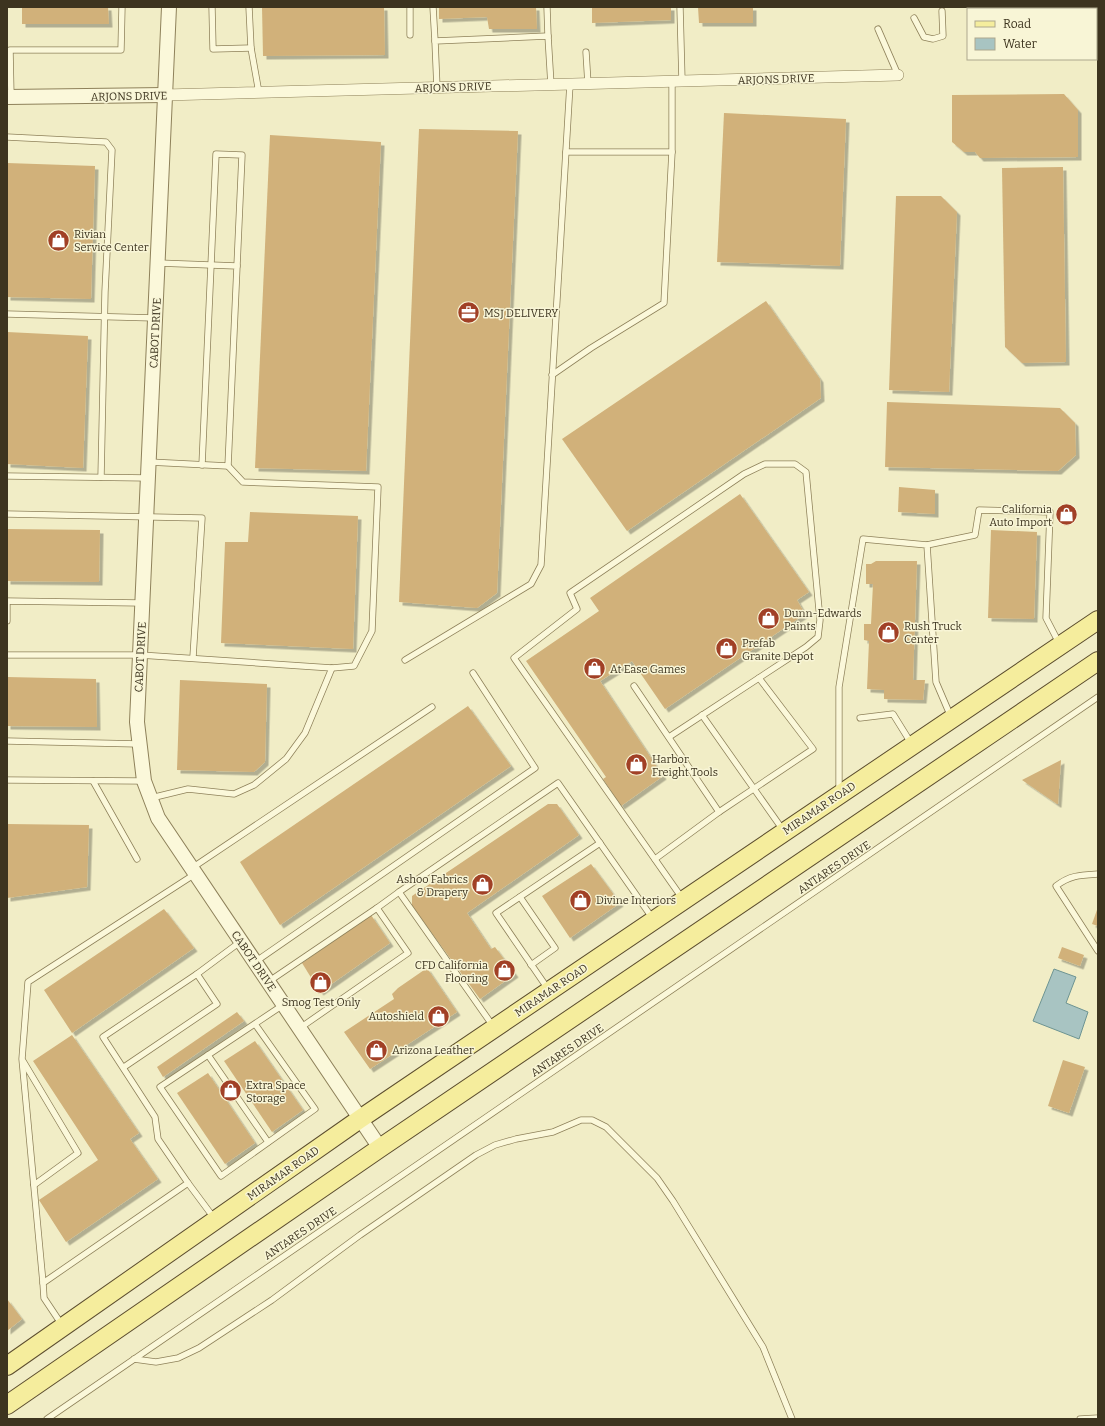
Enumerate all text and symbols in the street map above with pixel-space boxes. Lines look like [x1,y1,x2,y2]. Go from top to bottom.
legend [967,8,1097,60]
text: Road [1003,17,1031,31]
text: Water [1003,37,1038,51]
street label: ARJONS DRIVE [737,72,815,87]
street label: ARJONS DRIVE [414,80,492,95]
street label: ARJONS DRIVE [91,89,168,104]
shop icon: Rivian Service Center [45,227,71,253]
place label: Rivian Service Center [74,228,149,254]
street label: CABOT DRIVE [147,297,164,369]
office icon: MSJ DELIVERY [455,300,481,326]
place label: MSJ DELIVERY [484,307,559,320]
shop icon: California Auto Import [1054,502,1080,528]
place label: California Auto Import [989,503,1052,529]
shop icon: Dunn-Edwards Paints [756,606,782,632]
place label: Dunn-Edwards Paints [784,607,862,633]
shop icon: Rush Truck Center [876,619,902,645]
place label: Rush Truck Center [904,620,962,646]
street label: CABOT DRIVE [132,621,149,693]
shop icon: Prefab Granite Depot [713,636,739,662]
place label: Prefab Granite Depot [742,637,814,663]
shop icon: At Ease Games [582,656,608,682]
place label: At Ease Games [610,663,686,676]
shop icon: Harbor Freight Tools [624,752,650,778]
place label: Harbor Freight Tools [652,753,718,779]
street label: MIRAMAR ROAD [780,779,858,838]
street label: ANTARES DRIVE [796,838,873,896]
shop icon: Ashoo Fabrics & Drapery [470,872,496,898]
place label: Ashoo Fabrics & Drapery [396,873,468,899]
shop icon: Divine Interiors [568,887,594,913]
place label: Divine Interiors [596,894,676,907]
street label: CABOT DRIVE [228,928,279,994]
shop icon: CFD California Flooring [491,958,517,984]
place label: CFD California Flooring [415,959,488,985]
street label: MIRAMAR ROAD [512,961,590,1020]
shop icon: Smog Test Only [308,969,334,995]
place label: Smog Test Only [282,996,360,1009]
shop icon: Autoshield [426,1003,452,1029]
place label: Autoshield [368,1010,424,1023]
street label: ANTARES DRIVE [529,1021,606,1079]
shop icon: Arizona Leather [364,1037,390,1063]
place label: Arizona Leather [392,1044,474,1057]
shop icon: Extra Space Storage [218,1078,244,1104]
place label: Extra Space Storage [246,1079,305,1105]
street label: MIRAMAR ROAD [245,1144,322,1203]
street label: ANTARES DRIVE [262,1204,339,1262]

